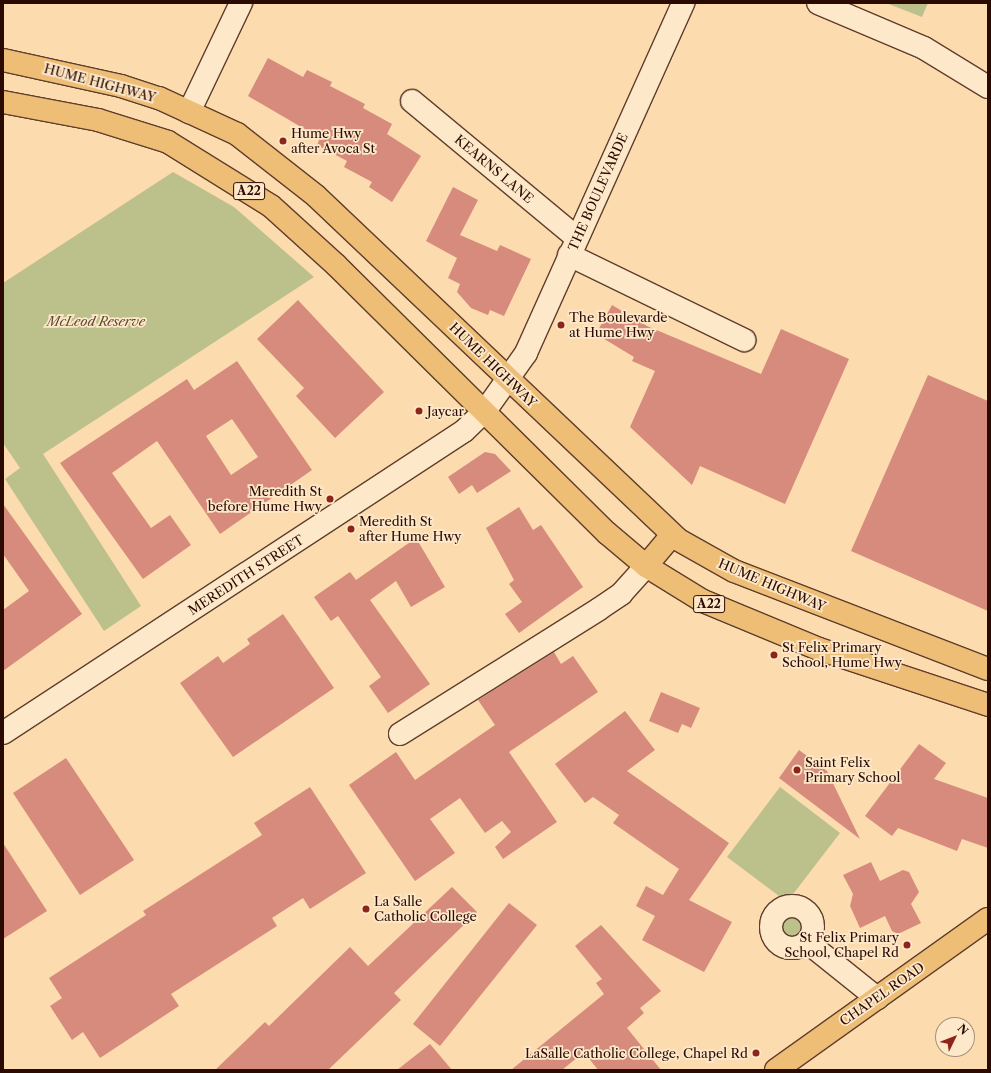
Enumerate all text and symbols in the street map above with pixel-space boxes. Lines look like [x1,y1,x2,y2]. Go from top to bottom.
street label: HUME HIGHWAY [42,61,158,105]
place label: Hume Hwy after Avoca St [291,126,376,157]
street label: THE BOULEVARDE [565,131,631,253]
street label: KEARNS LANE [451,132,537,206]
marker: Hume Hwy after Avoca St [278,136,288,146]
road number: A22 [233,181,265,201]
place label: The Boulevarde at Hume Hwy [569,310,668,341]
park label: McLeod Reserve [47,313,145,329]
street label: HUME HIGHWAY [446,319,540,411]
marker: The Boulevarde at Hume Hwy [556,320,566,330]
place label: Jaycar [427,403,464,419]
marker: Jaycar [414,406,424,416]
place label: Meredith St before Hume Hwy [208,484,322,515]
marker: Meredith St before Hume Hwy [325,494,335,504]
place label: Meredith St after Hume Hwy [359,514,462,545]
marker: Meredith St after Hume Hwy [346,524,356,534]
street label: MEREDITH STREET [185,532,307,618]
street label: HUME HIGHWAY [716,555,828,615]
road number: A22 [693,594,725,614]
place label: St Felix Primary School, Hume Hwy [782,640,902,671]
marker: St Felix Primary School, Hume Hwy [769,650,779,660]
place label: Saint Felix Primary School [805,755,901,786]
marker: Saint Felix Primary School [792,765,802,775]
place label: La Salle Catholic College [374,894,477,925]
marker: La Salle Catholic College [361,904,371,914]
place label: St Felix Primary School, Chapel Rd [785,930,899,961]
marker: St Felix Primary School, Chapel Rd [902,940,912,950]
street label: CHAPEL ROAD [837,959,927,1029]
north arrow [935,1017,975,1057]
text: N [955,1021,971,1038]
place label: LaSalle Catholic College, Chapel Rd [525,1045,748,1061]
marker: LaSalle Catholic College, Chapel Rd [751,1048,761,1058]

